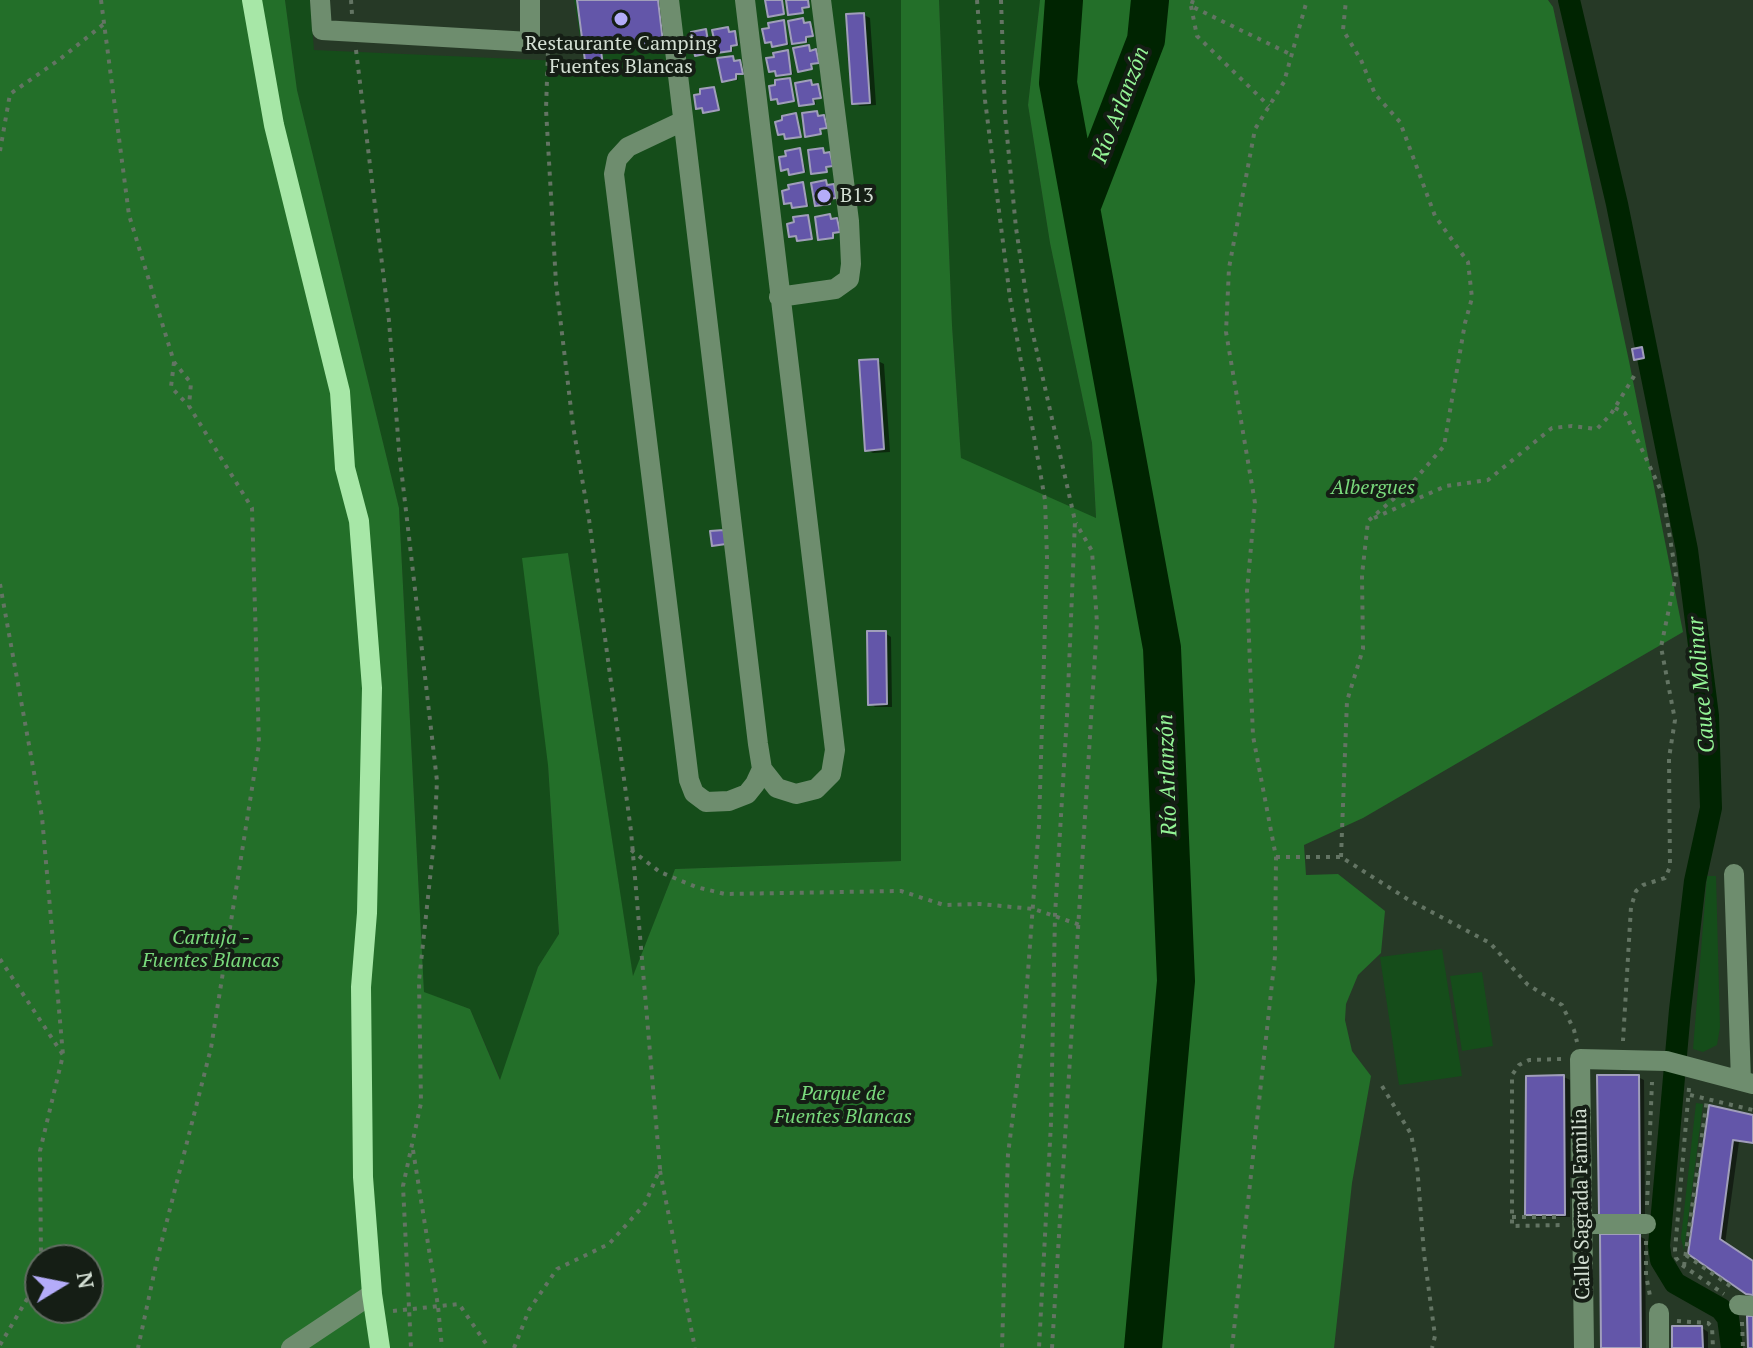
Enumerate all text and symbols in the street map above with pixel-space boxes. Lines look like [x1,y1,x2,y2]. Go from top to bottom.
marker: Restaurante Camping Fuentes Blancas [612,10,630,28]
place label: Restaurante Camping Fuentes Blancas [525,32,717,79]
water label: Río Arlanzón [1087,43,1155,167]
place label: B13 [840,184,874,208]
marker: B13 [815,187,833,205]
park label: Albergues [1331,476,1415,500]
water label: Cauce Molinar [1683,616,1721,754]
water label: Río Arlanzón [1153,713,1183,837]
park label: Cartuja - Fuentes Blancas [142,926,280,973]
park label: Parque de Fuentes Blancas [774,1082,912,1129]
street label: Calle Sagrada Familia [1568,1108,1596,1300]
north arrow [24,1244,104,1324]
text: N [70,1269,102,1291]

